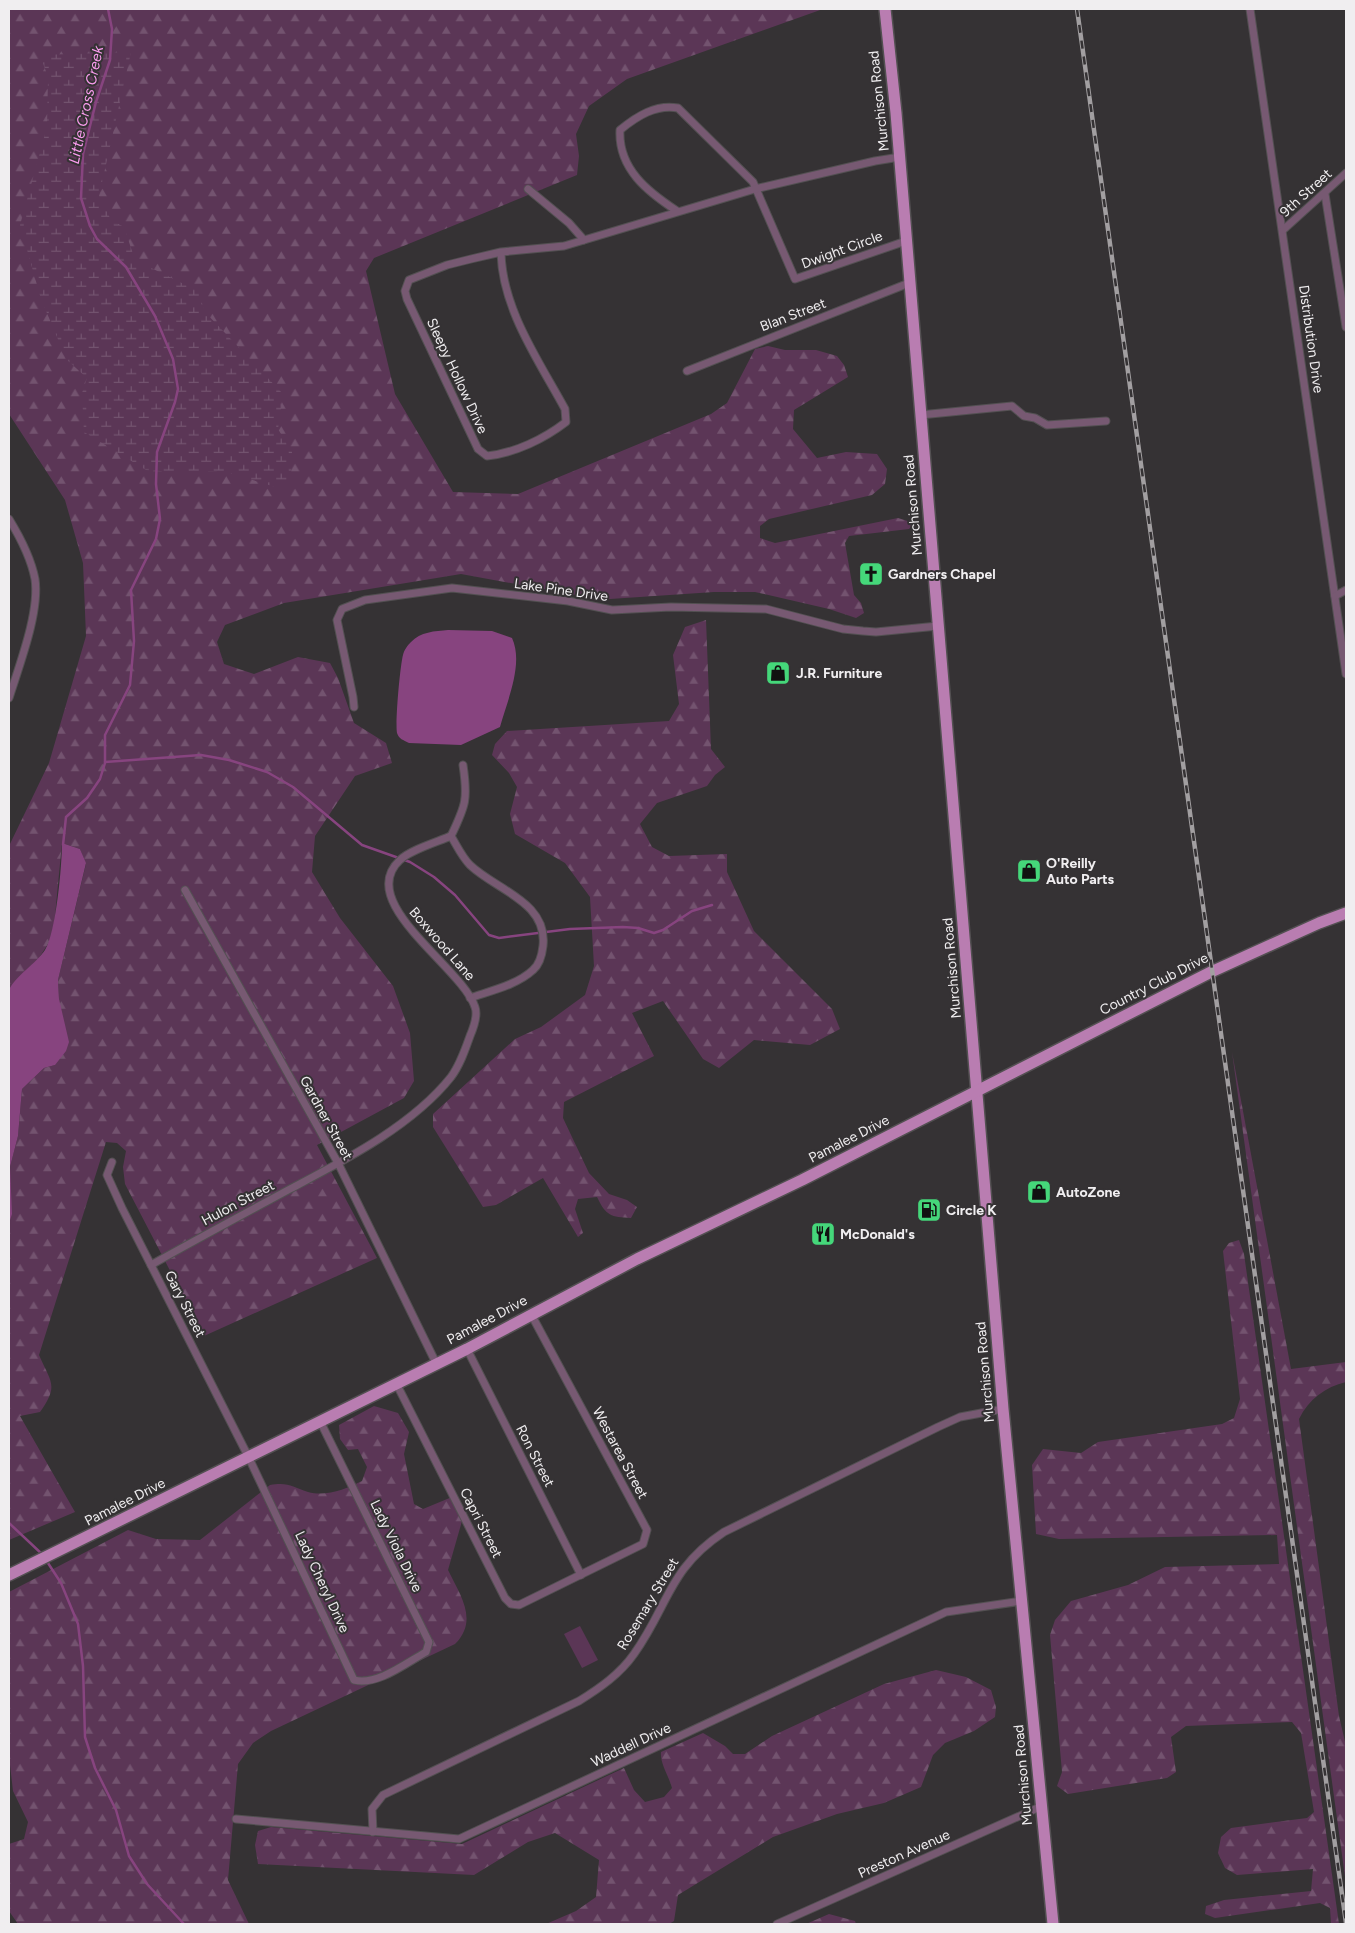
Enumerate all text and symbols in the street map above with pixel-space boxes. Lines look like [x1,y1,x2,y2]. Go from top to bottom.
water label: Little Cross Creek [65,44,107,166]
street label: Murchison Road [865,50,893,152]
street label: 9th Street [1277,165,1335,221]
street label: Dwight Circle [799,227,885,273]
street label: Distribution Drive [1295,284,1327,394]
street label: Blan Street [758,295,828,335]
street label: Sleepy Hollow Drive [423,316,491,437]
street label: Murchison Road [900,454,926,556]
church icon: Gardners Chapel [858,561,884,587]
place label: Gardners Chapel [888,566,996,583]
street label: Lake Pine Drive [513,575,609,605]
shop icon: J.R. Furniture [765,660,791,686]
place label: J.R. Furniture [796,665,882,682]
place label: O'Reilly Auto Parts [1046,855,1115,888]
shop icon: O'Reilly Auto Parts [1016,858,1042,884]
street label: Boxwood Lane [405,904,479,984]
street label: Murchison Road [939,917,965,1019]
street label: Country Club Drive [1097,949,1211,1019]
street label: Gardner Street [296,1073,356,1163]
street label: Pamalee Drive [806,1111,893,1167]
street label: Hulon Street [199,1177,277,1229]
shop icon: AutoZone [1026,1179,1052,1205]
place label: AutoZone [1056,1184,1121,1201]
fuel station icon: Circle K [916,1197,942,1223]
place label: Circle K [946,1202,997,1219]
restaurant icon: McDonald's [810,1221,836,1247]
place label: McDonald's [840,1226,915,1243]
street label: Gary Street [161,1268,209,1340]
street label: Pamalee Drive [444,1292,530,1348]
street label: Murchison Road [972,1321,998,1423]
street label: Westarea Street [589,1404,651,1502]
street label: Ron Street [512,1422,558,1490]
street label: Pamalee Drive [82,1474,169,1530]
street label: Capri Street [456,1485,506,1561]
street label: Lady Viola Drive [366,1497,426,1595]
street label: Lady Cheryl Drive [291,1529,353,1636]
street label: Rosemary Street [614,1555,682,1653]
street label: Waddell Drive [588,1719,674,1771]
street label: Murchison Road [1010,1724,1036,1826]
street label: Preston Avenue [855,1826,953,1882]

